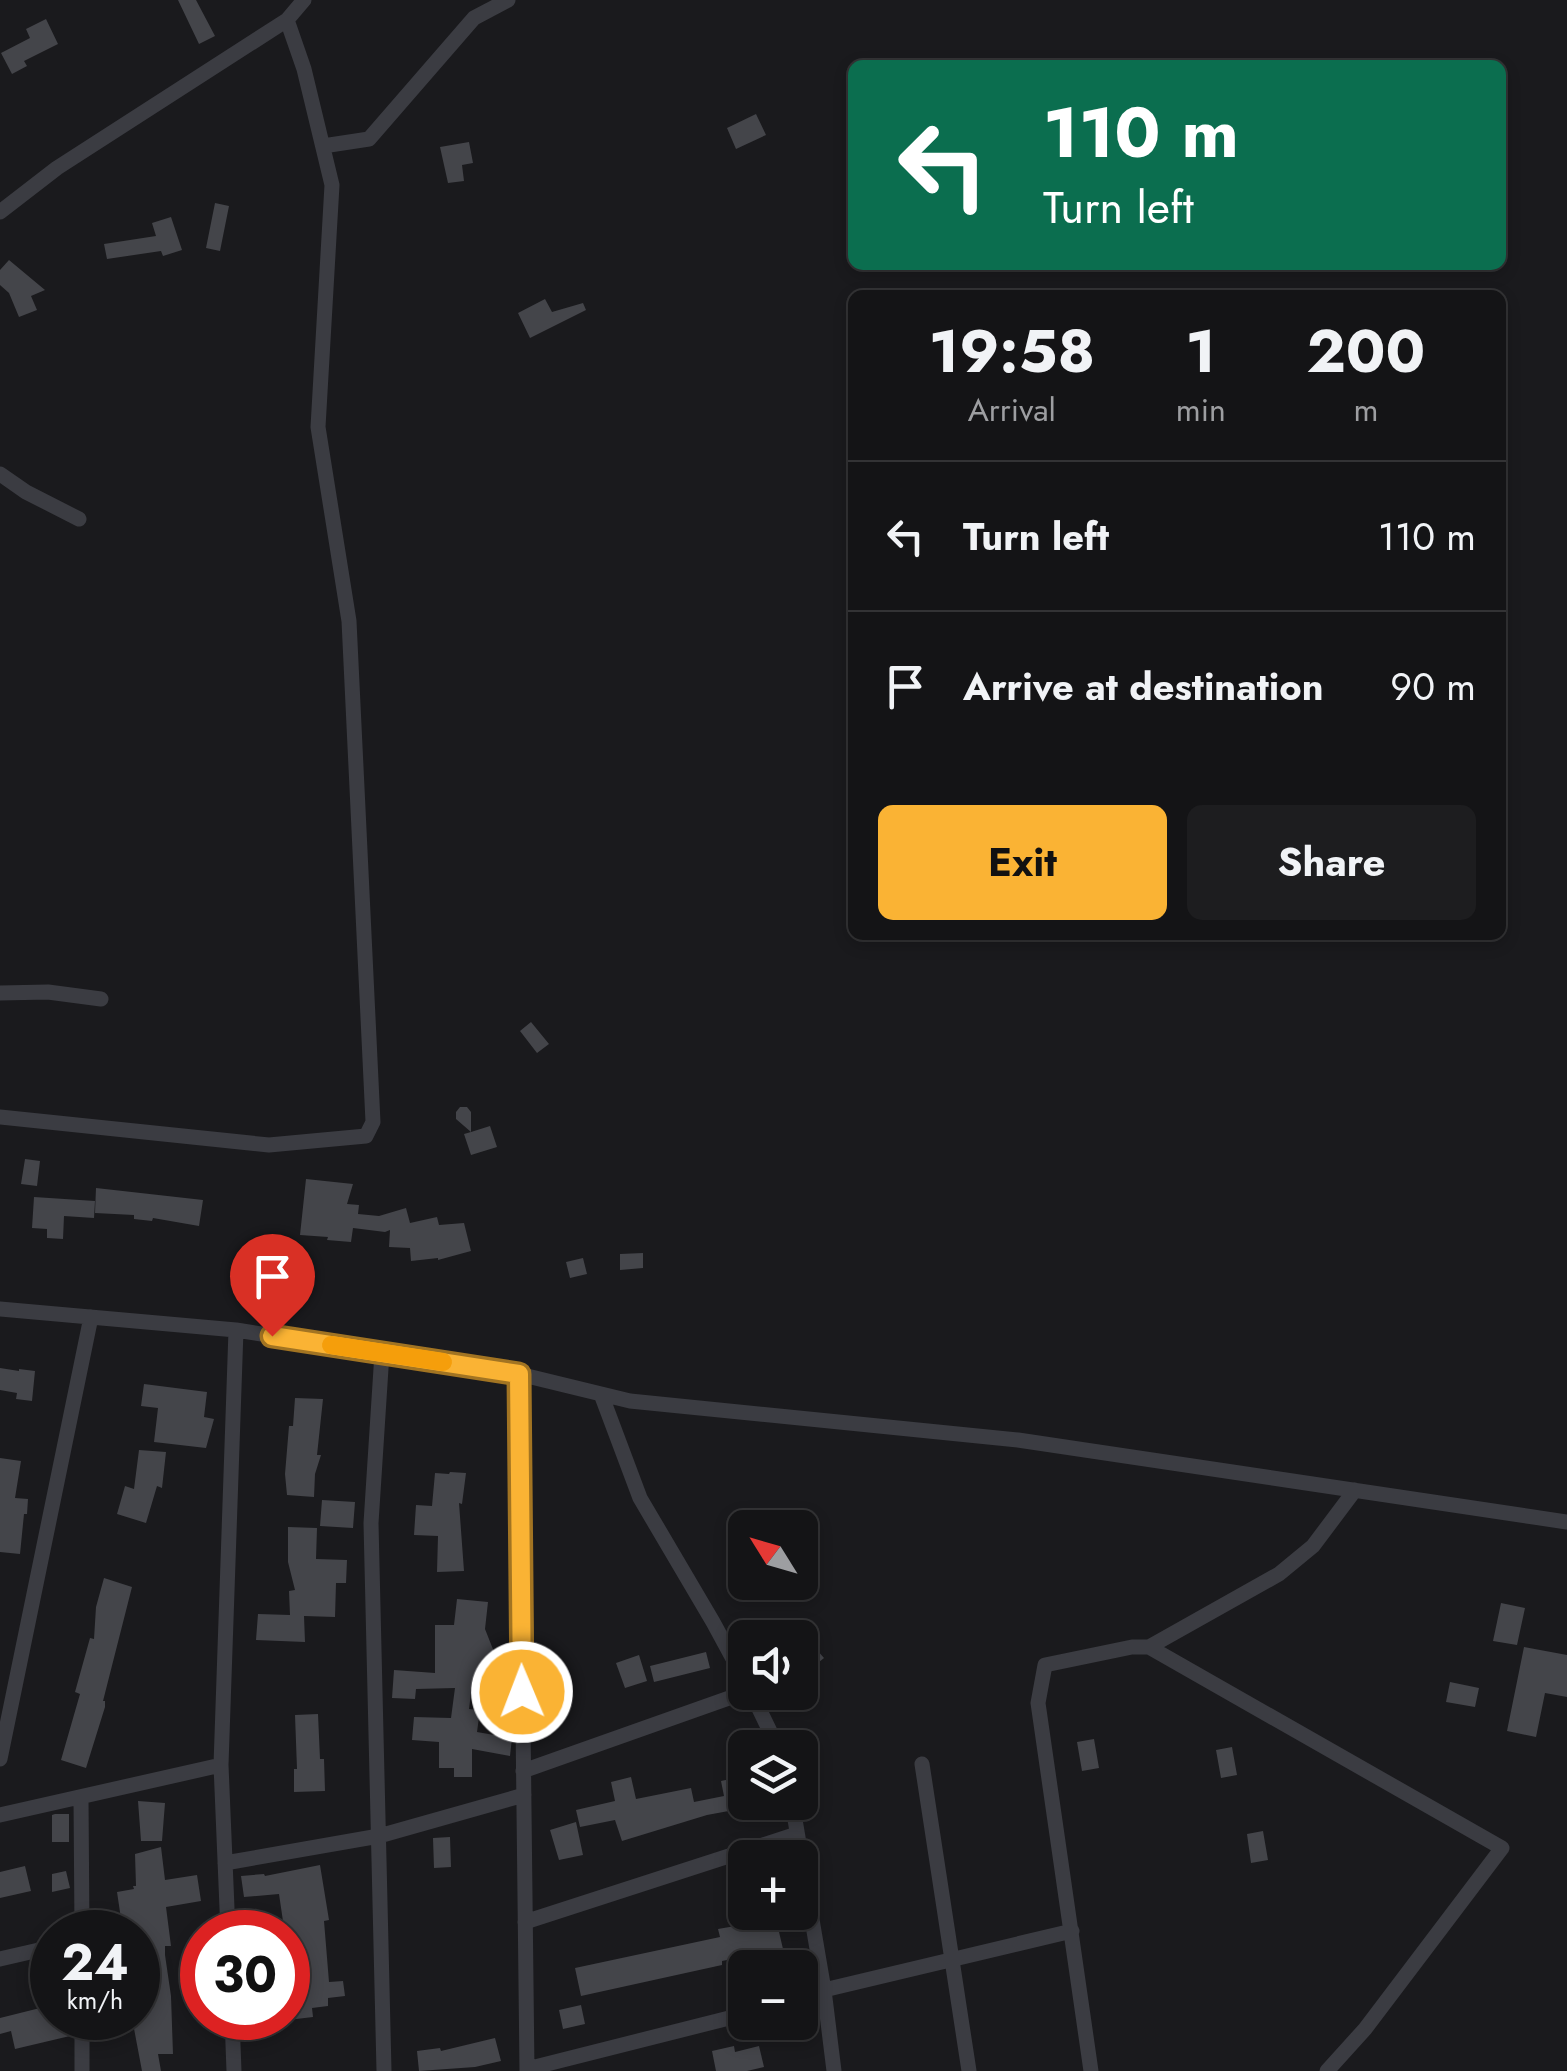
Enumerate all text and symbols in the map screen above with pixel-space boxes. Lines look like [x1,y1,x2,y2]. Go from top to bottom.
text: 110 m [1043,82,1239,183]
icon: left [878,100,1008,230]
text: Turn left [1043,175,1194,240]
text: 19:58 [929,308,1095,395]
text: 1 [1185,308,1216,395]
text: 200 [1306,308,1425,395]
text: Arrival [968,387,1056,433]
text: min [1176,387,1226,433]
text: m [1353,387,1378,433]
icon: left [878,509,933,564]
text: Turn left [963,509,1109,564]
text: 110 m [1378,509,1476,564]
icon: arrive [878,659,933,714]
text: Arrive at destination [963,659,1324,714]
text: 90 m [1390,659,1476,714]
button: Exit [878,805,1167,920]
button: Share [1187,805,1476,920]
pin [230,1234,315,1337]
icon: arrive [245,1249,300,1304]
north arrow [728,1510,818,1600]
map controls [728,1510,818,2040]
button: sound [728,1620,818,1710]
position arrow [470,1640,574,1744]
button: layers [728,1730,818,1820]
button: + [728,1840,818,1930]
speed limit sign: 30 [180,1910,310,2040]
text: 24 [61,1926,129,1999]
button: − [728,1950,818,2040]
text: km/h [67,1982,123,2018]

